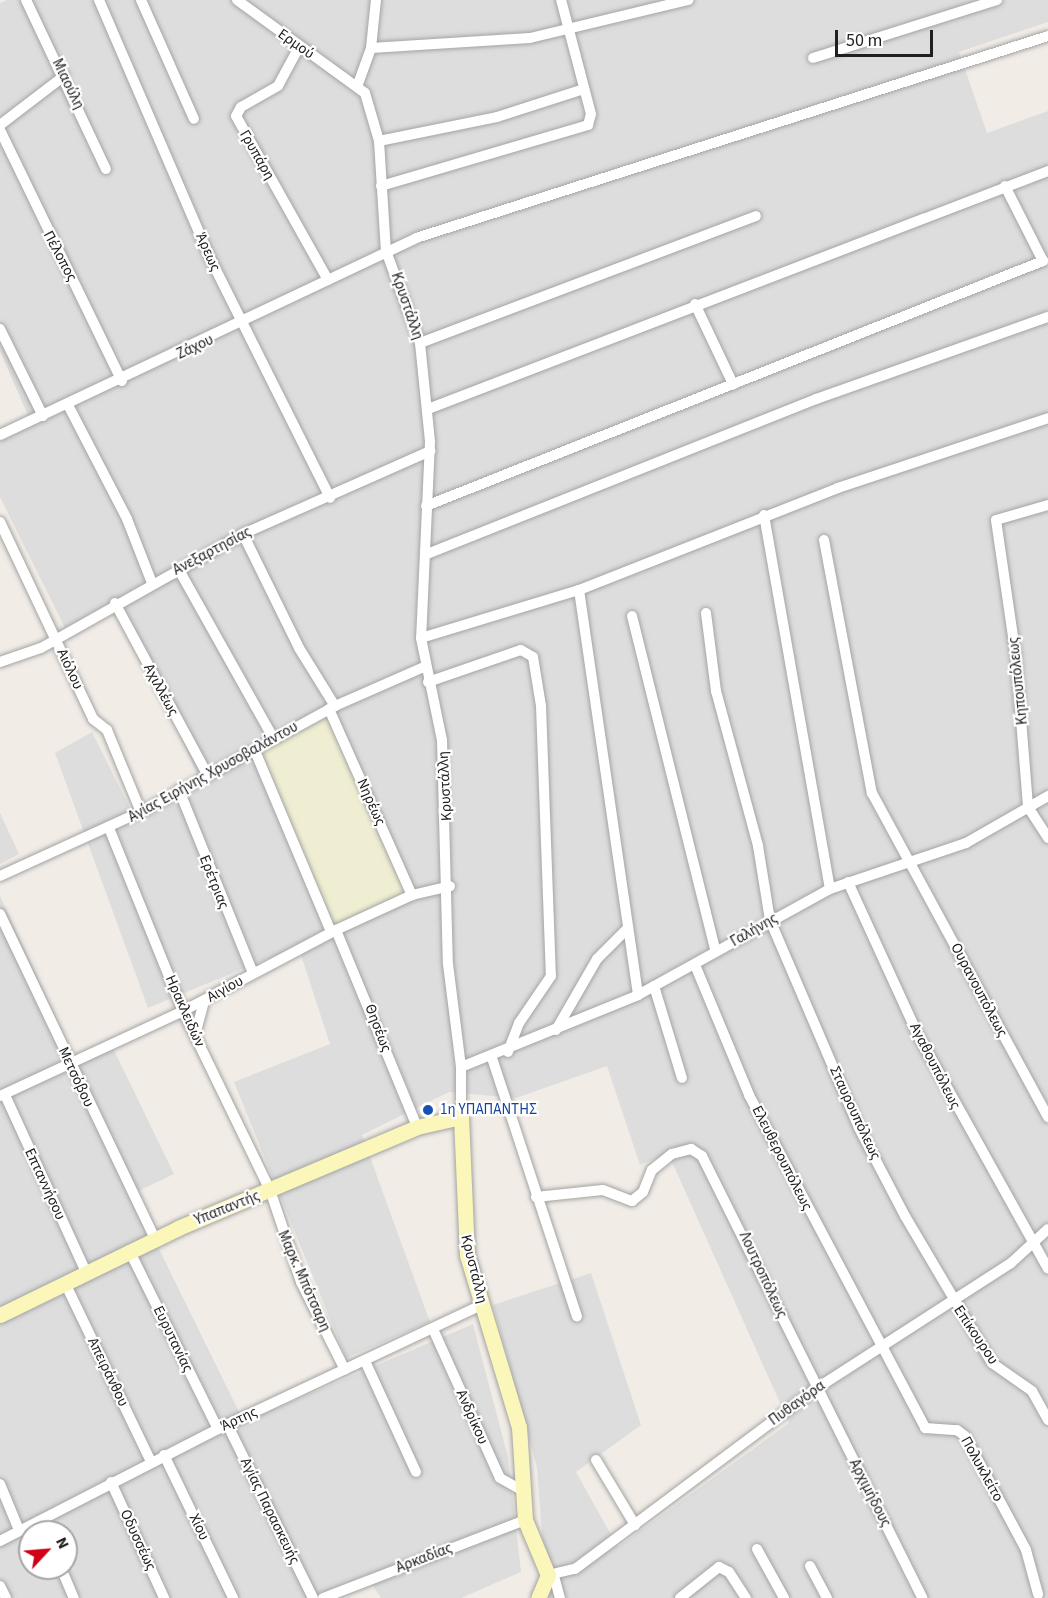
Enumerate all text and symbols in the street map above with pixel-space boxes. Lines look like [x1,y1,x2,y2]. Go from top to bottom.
scale bar [838,18,936,56]
street label: Ερμού [274,25,318,63]
text: 50 m [846,28,882,53]
street label: Μιαούλη [48,56,88,112]
street label: Γρυπάρη [236,127,278,183]
street label: Πέλοπος [39,228,81,284]
street label: Άρεως [192,230,224,274]
street label: Κρυστάλλη [387,270,427,342]
street label: Ζάχου [174,331,216,363]
street label: Ανεξαρτησίας [170,523,254,579]
street label: Κηπουπόλεως [1004,636,1032,726]
street label: Αιόλου [53,646,87,692]
street label: Αχιλλέως [140,661,182,719]
street label: Αγίας Ειρήνης Χρυσοβαλάντου [125,718,301,826]
street label: Κρυστάλλη [434,751,456,821]
street label: Νηρέως [353,776,389,828]
street label: Ερέτριας [195,853,233,911]
street label: Γαλήνης [727,909,781,951]
street label: Ουρανουπόλεως [947,940,1011,1040]
street label: Ηρακλειδών [161,972,209,1050]
street label: Αιγίου [204,972,246,1006]
street label: Θησέως [361,1002,395,1054]
street label: Αγαθουπόλεως [906,1020,964,1112]
street label: Μετσόβου [54,1044,98,1110]
street label: Σταυρουπόλεως [825,1063,885,1163]
place label: 1η ΥΠΑΠΑΝΤΗΣ [440,1101,537,1119]
marker: 1η ΥΠΑΠΑΝΤΗΣ [421,1103,435,1117]
street label: Ελευθερουπόλεως [748,1103,816,1213]
street label: Επταννήσου [21,1145,69,1223]
street label: Υπαπαντής [192,1187,262,1229]
street label: Μαρκ. Μπότσαρη [274,1228,334,1334]
street label: Λουτροπόλεως [735,1229,791,1321]
street label: Κρυστάλλη [457,1233,491,1305]
street label: Επίκουρου [950,1302,1002,1368]
street label: Ευρυτανίας [149,1303,197,1375]
street label: Απειράνθου [84,1335,132,1409]
street label: Πυθαγόρα [765,1377,829,1429]
street label: Ανδρίκου [452,1387,492,1447]
street label: Άρτης [218,1403,260,1435]
street label: Πολυκλείτο [957,1433,1007,1505]
street label: Αγίας Παρασκευής [236,1455,304,1567]
street label: Αρχιμήδους [845,1456,895,1530]
street label: Οδυσσέως [116,1507,160,1573]
street label: Χίου [185,1511,213,1543]
north arrow [18,1520,78,1580]
text: N [50,1533,75,1553]
street label: Αρκαδίας [393,1539,455,1577]

